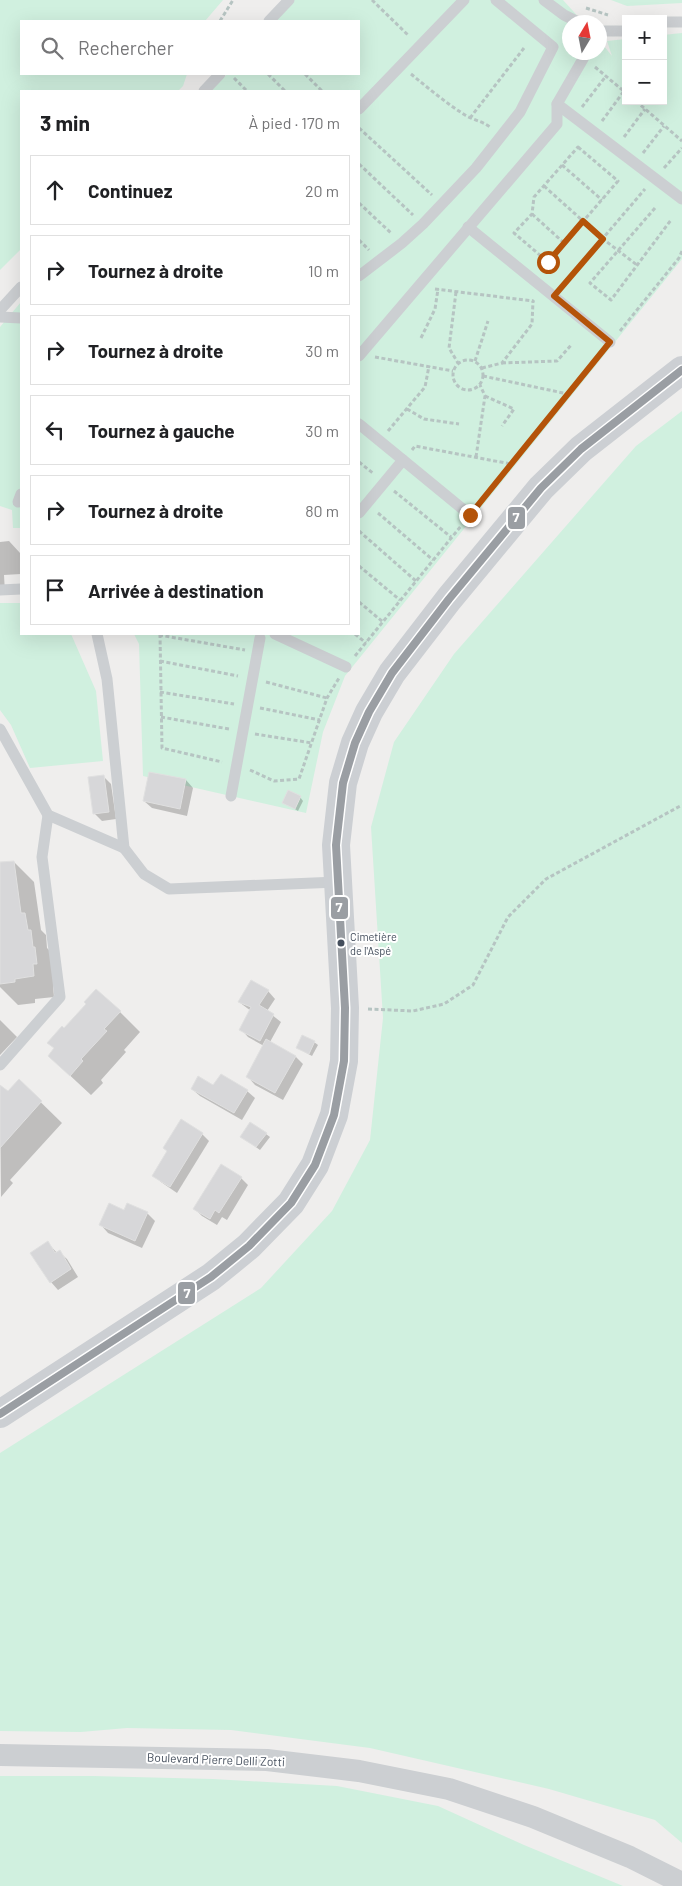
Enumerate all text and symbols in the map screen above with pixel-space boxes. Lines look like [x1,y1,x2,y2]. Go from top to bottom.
north arrow [562,15,607,60]
map controls [622,15,667,105]
button: + [622,15,667,60]
search box [20,20,360,75]
icon: search [38,34,66,62]
text: Rechercher [78,36,174,59]
button: − [622,60,667,105]
text: 3 min [40,110,90,135]
text: À pied · 170 m [249,113,340,132]
icon: ahead [41,176,69,204]
text: Continuez [88,179,172,202]
text: 20 m [305,181,339,200]
route start [537,251,560,274]
icon: right [41,256,69,284]
text: Tournez à droite [88,259,224,282]
text: 10 m [308,261,339,280]
icon: right [41,336,69,364]
text: Tournez à droite [88,339,224,362]
text: 30 m [305,341,339,360]
icon: left [41,416,69,444]
text: Tournez à gauche [88,419,235,442]
text: 30 m [305,421,339,440]
icon: right [41,496,69,524]
text: Tournez à droite [88,499,224,522]
text: 80 m [305,501,339,520]
route end [459,504,482,527]
line badge: 7 [507,506,526,530]
text: 7 [513,508,520,525]
icon: arrive [41,576,69,604]
text: Arrivée à destination [88,579,264,602]
line badge: 7 [330,896,349,920]
text: 7 [336,898,343,915]
place label: Cimetière de l'Aspé [350,930,397,957]
marker: Cimetière de l'Aspé [336,938,346,948]
line badge: 7 [177,1281,196,1305]
text: 7 [184,1284,191,1301]
street label: Boulevard Pierre Delli Zotti [147,1750,285,1768]

